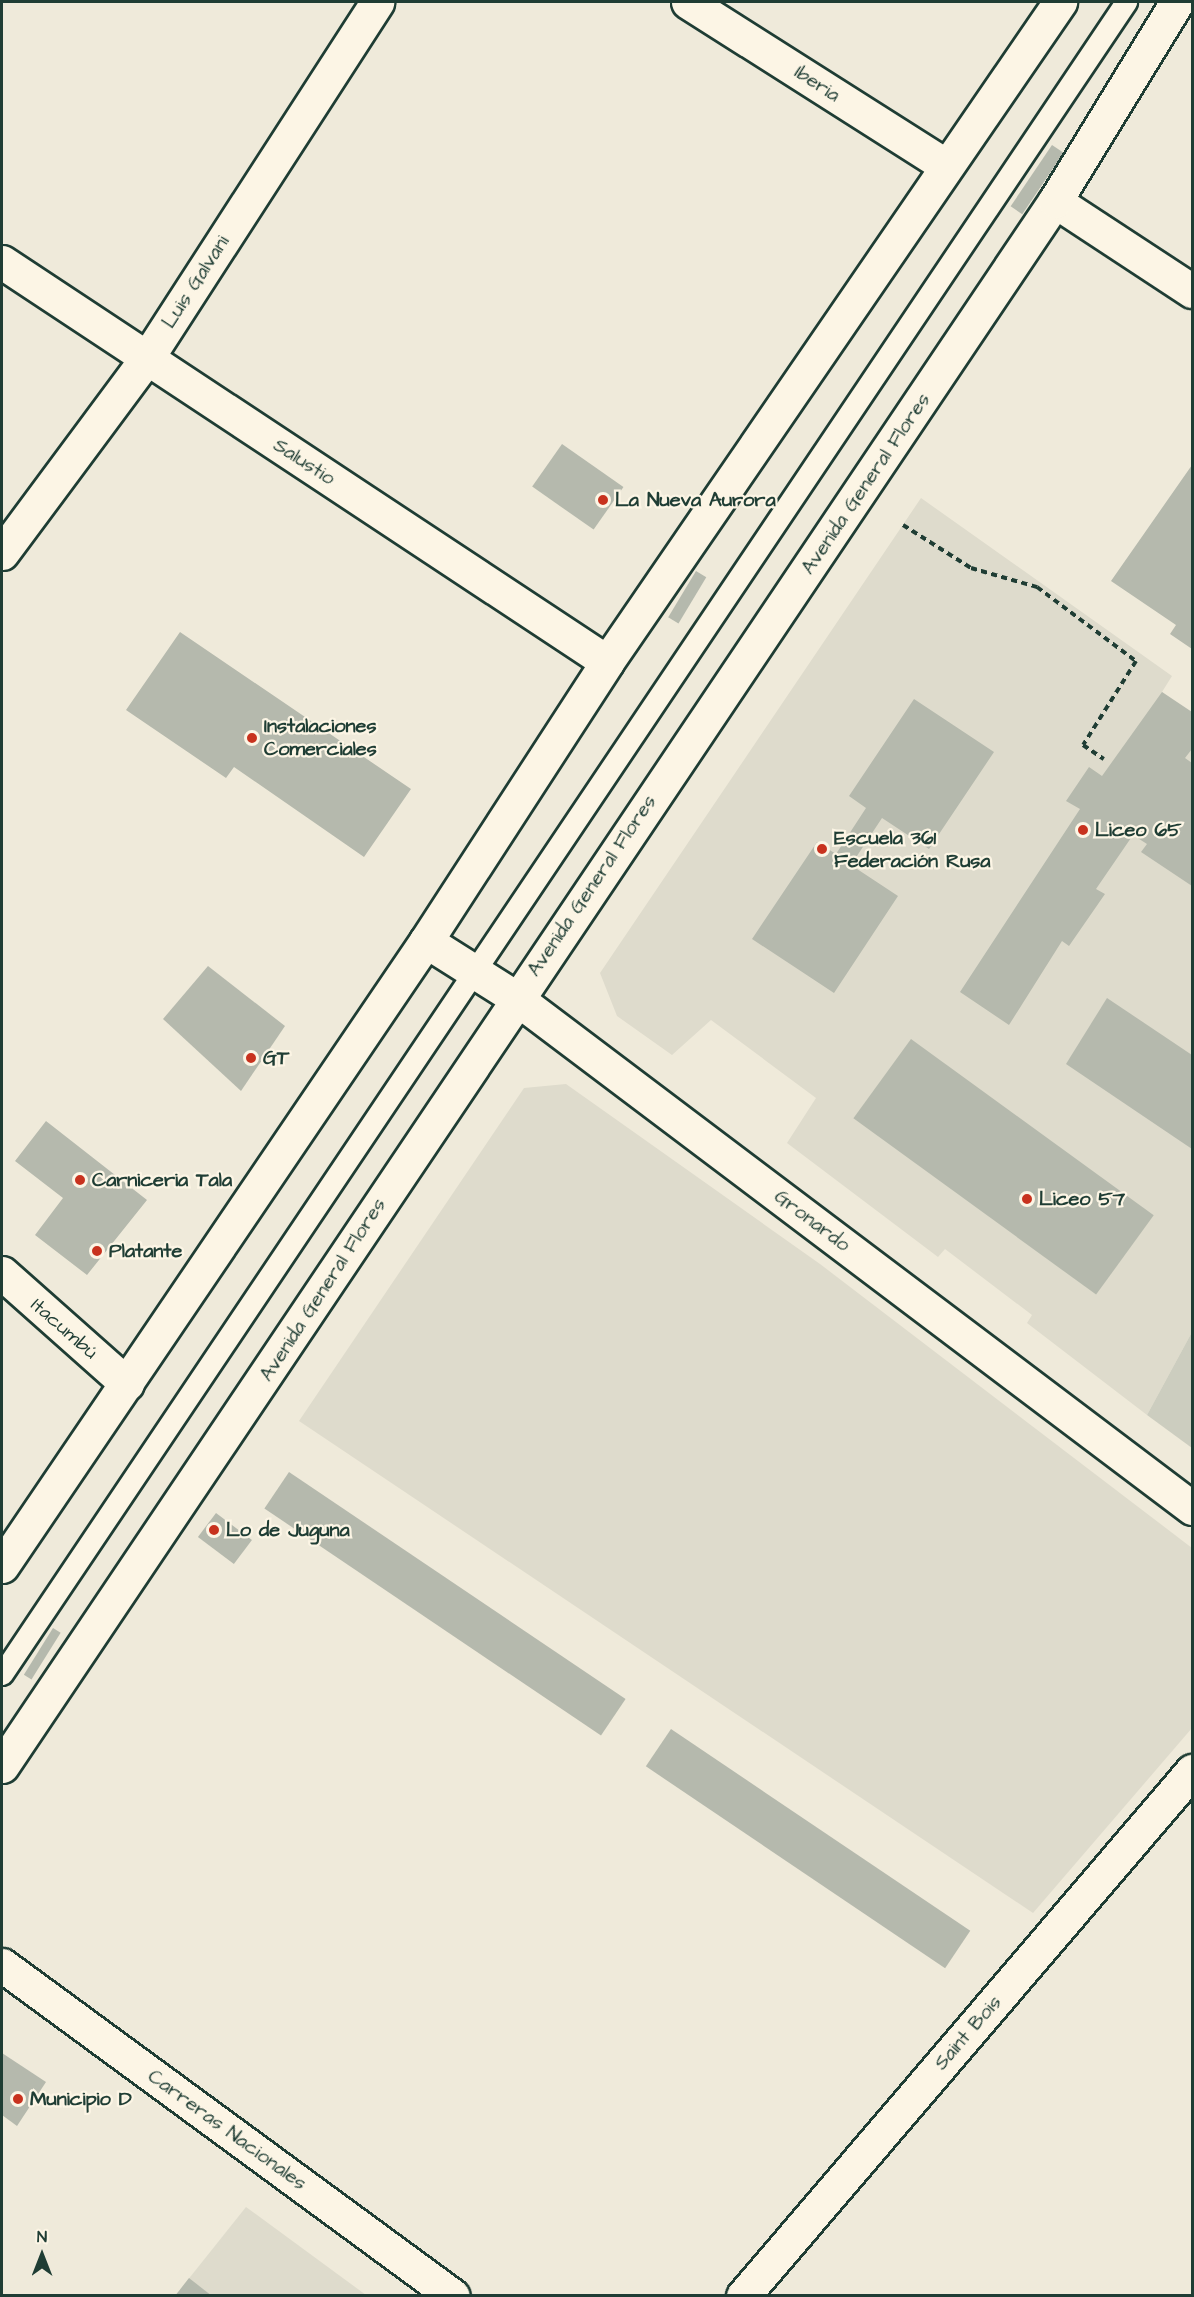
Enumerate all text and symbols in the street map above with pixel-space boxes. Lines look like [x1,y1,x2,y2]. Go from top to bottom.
street label: Iberia [790,61,844,107]
street label: Luis Galvani [157,231,235,333]
street label: Avenida General Flores [796,389,936,579]
street label: Salustio [269,433,339,491]
place label: La Nueva Aurora [615,488,776,512]
marker: La Nueva Aurora [596,493,610,507]
place label: Instalaciones Comerciales [264,714,377,761]
marker: Instalaciones Comerciales [245,731,259,745]
street label: Avenida General Flores [522,791,662,981]
place label: Liceo 65 [1095,818,1181,842]
marker: Liceo 65 [1076,823,1090,837]
place label: Escuela 361 Federación Rusa [834,826,991,873]
marker: Escuela 361 Federación Rusa [815,842,829,856]
place label: GT [263,1046,289,1070]
marker: GT [244,1051,258,1065]
place label: Carniceria Tala [92,1168,232,1192]
marker: Carniceria Tala [73,1173,87,1187]
street label: Gronardo [769,1185,855,1257]
place label: Liceo 57 [1039,1187,1125,1211]
marker: Liceo 57 [1020,1192,1034,1206]
street label: Avenida General Flores [255,1194,391,1386]
place label: Platante [109,1239,182,1263]
marker: Platante [90,1244,104,1258]
street label: Itacumbú [26,1293,102,1365]
place label: Lo de Juguna [226,1518,350,1542]
marker: Lo de Juguna [207,1523,221,1537]
street label: Saint Bois [929,1991,1007,2075]
street label: Carreras Nacionales [143,2064,311,2196]
place label: Municipio D [30,2087,132,2111]
marker: Municipio D [11,2092,25,2106]
north arrow [12,2225,72,2285]
text: N [37,2226,47,2248]

